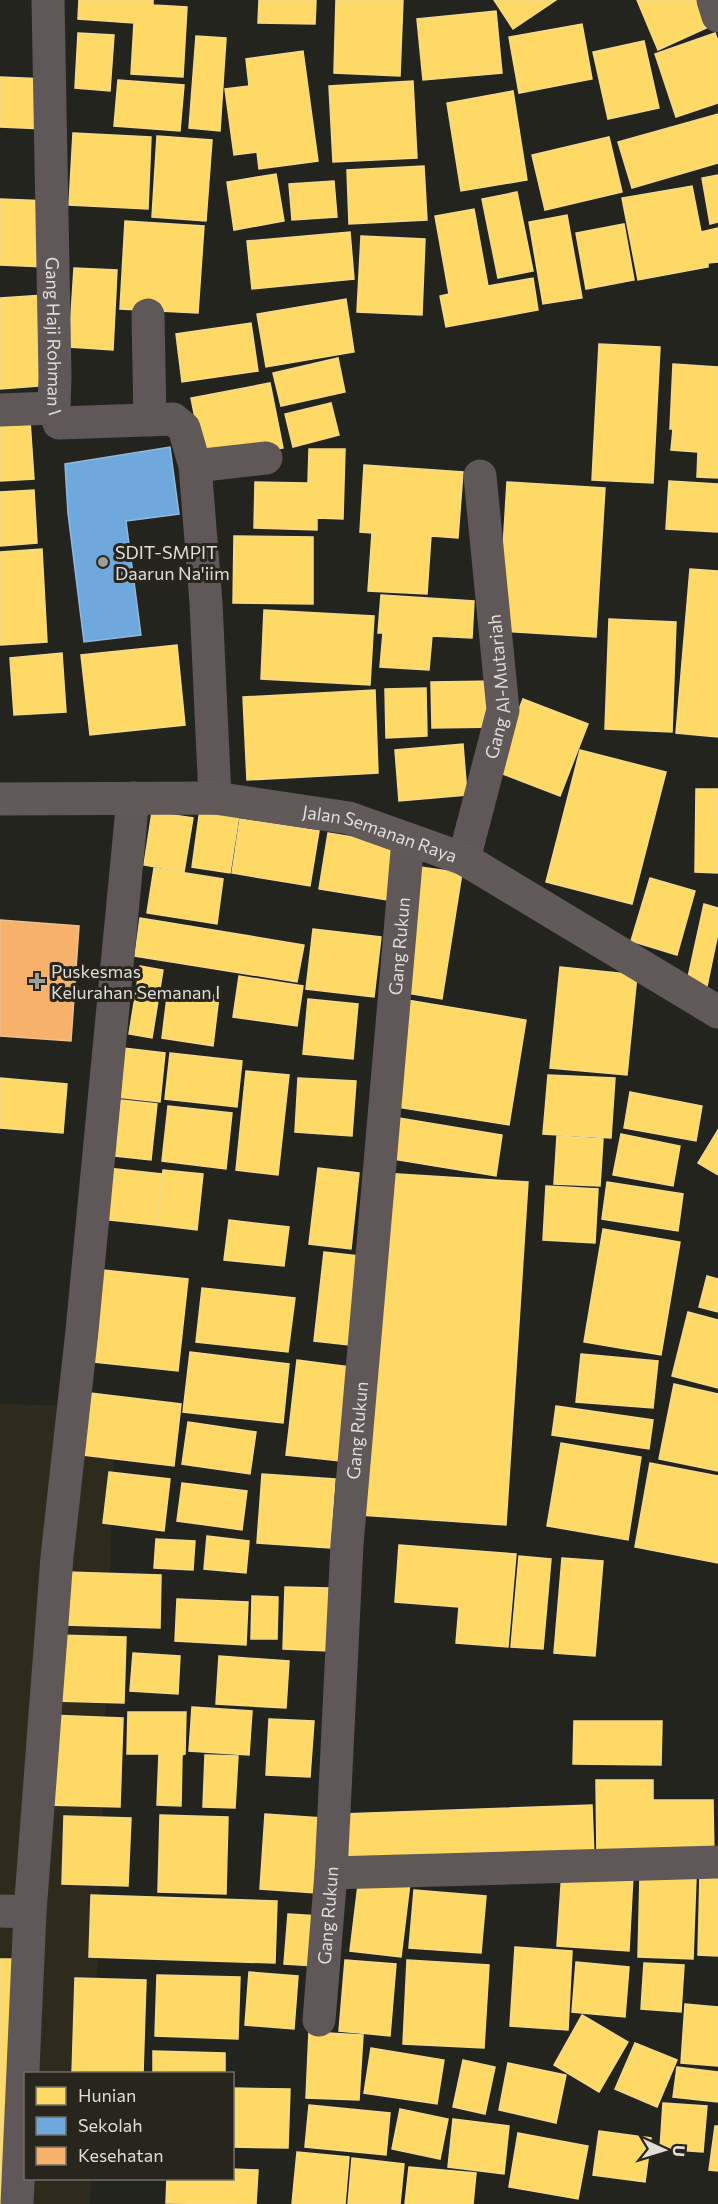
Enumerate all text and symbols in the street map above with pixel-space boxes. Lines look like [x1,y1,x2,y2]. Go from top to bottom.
street label: Gang Haji Rohman I [42,257,67,418]
place label: SDIT-SMPIT Daarun Na'iim [115,541,230,584]
marker: SDIT-SMPIT Daarun Na'iim [96,555,110,569]
street label: Gang Al-Mutariah [480,613,514,761]
street label: Jalan Semanan Raya [301,800,460,867]
street label: Gang Rukun [384,896,414,996]
place label: Puskesmas Kelurahan Semanan I [51,960,220,1003]
marker: Puskesmas Kelurahan Semanan I [28,972,46,990]
street label: Gang Rukun [342,1380,372,1480]
street label: Gang Rukun [313,1866,342,1965]
legend [24,2072,234,2180]
text: Hunian [78,2084,136,2106]
text: Sekolah [78,2114,142,2136]
north arrow [634,2120,694,2180]
text: Kesehatan [78,2144,163,2166]
text: U [670,2145,689,2158]

